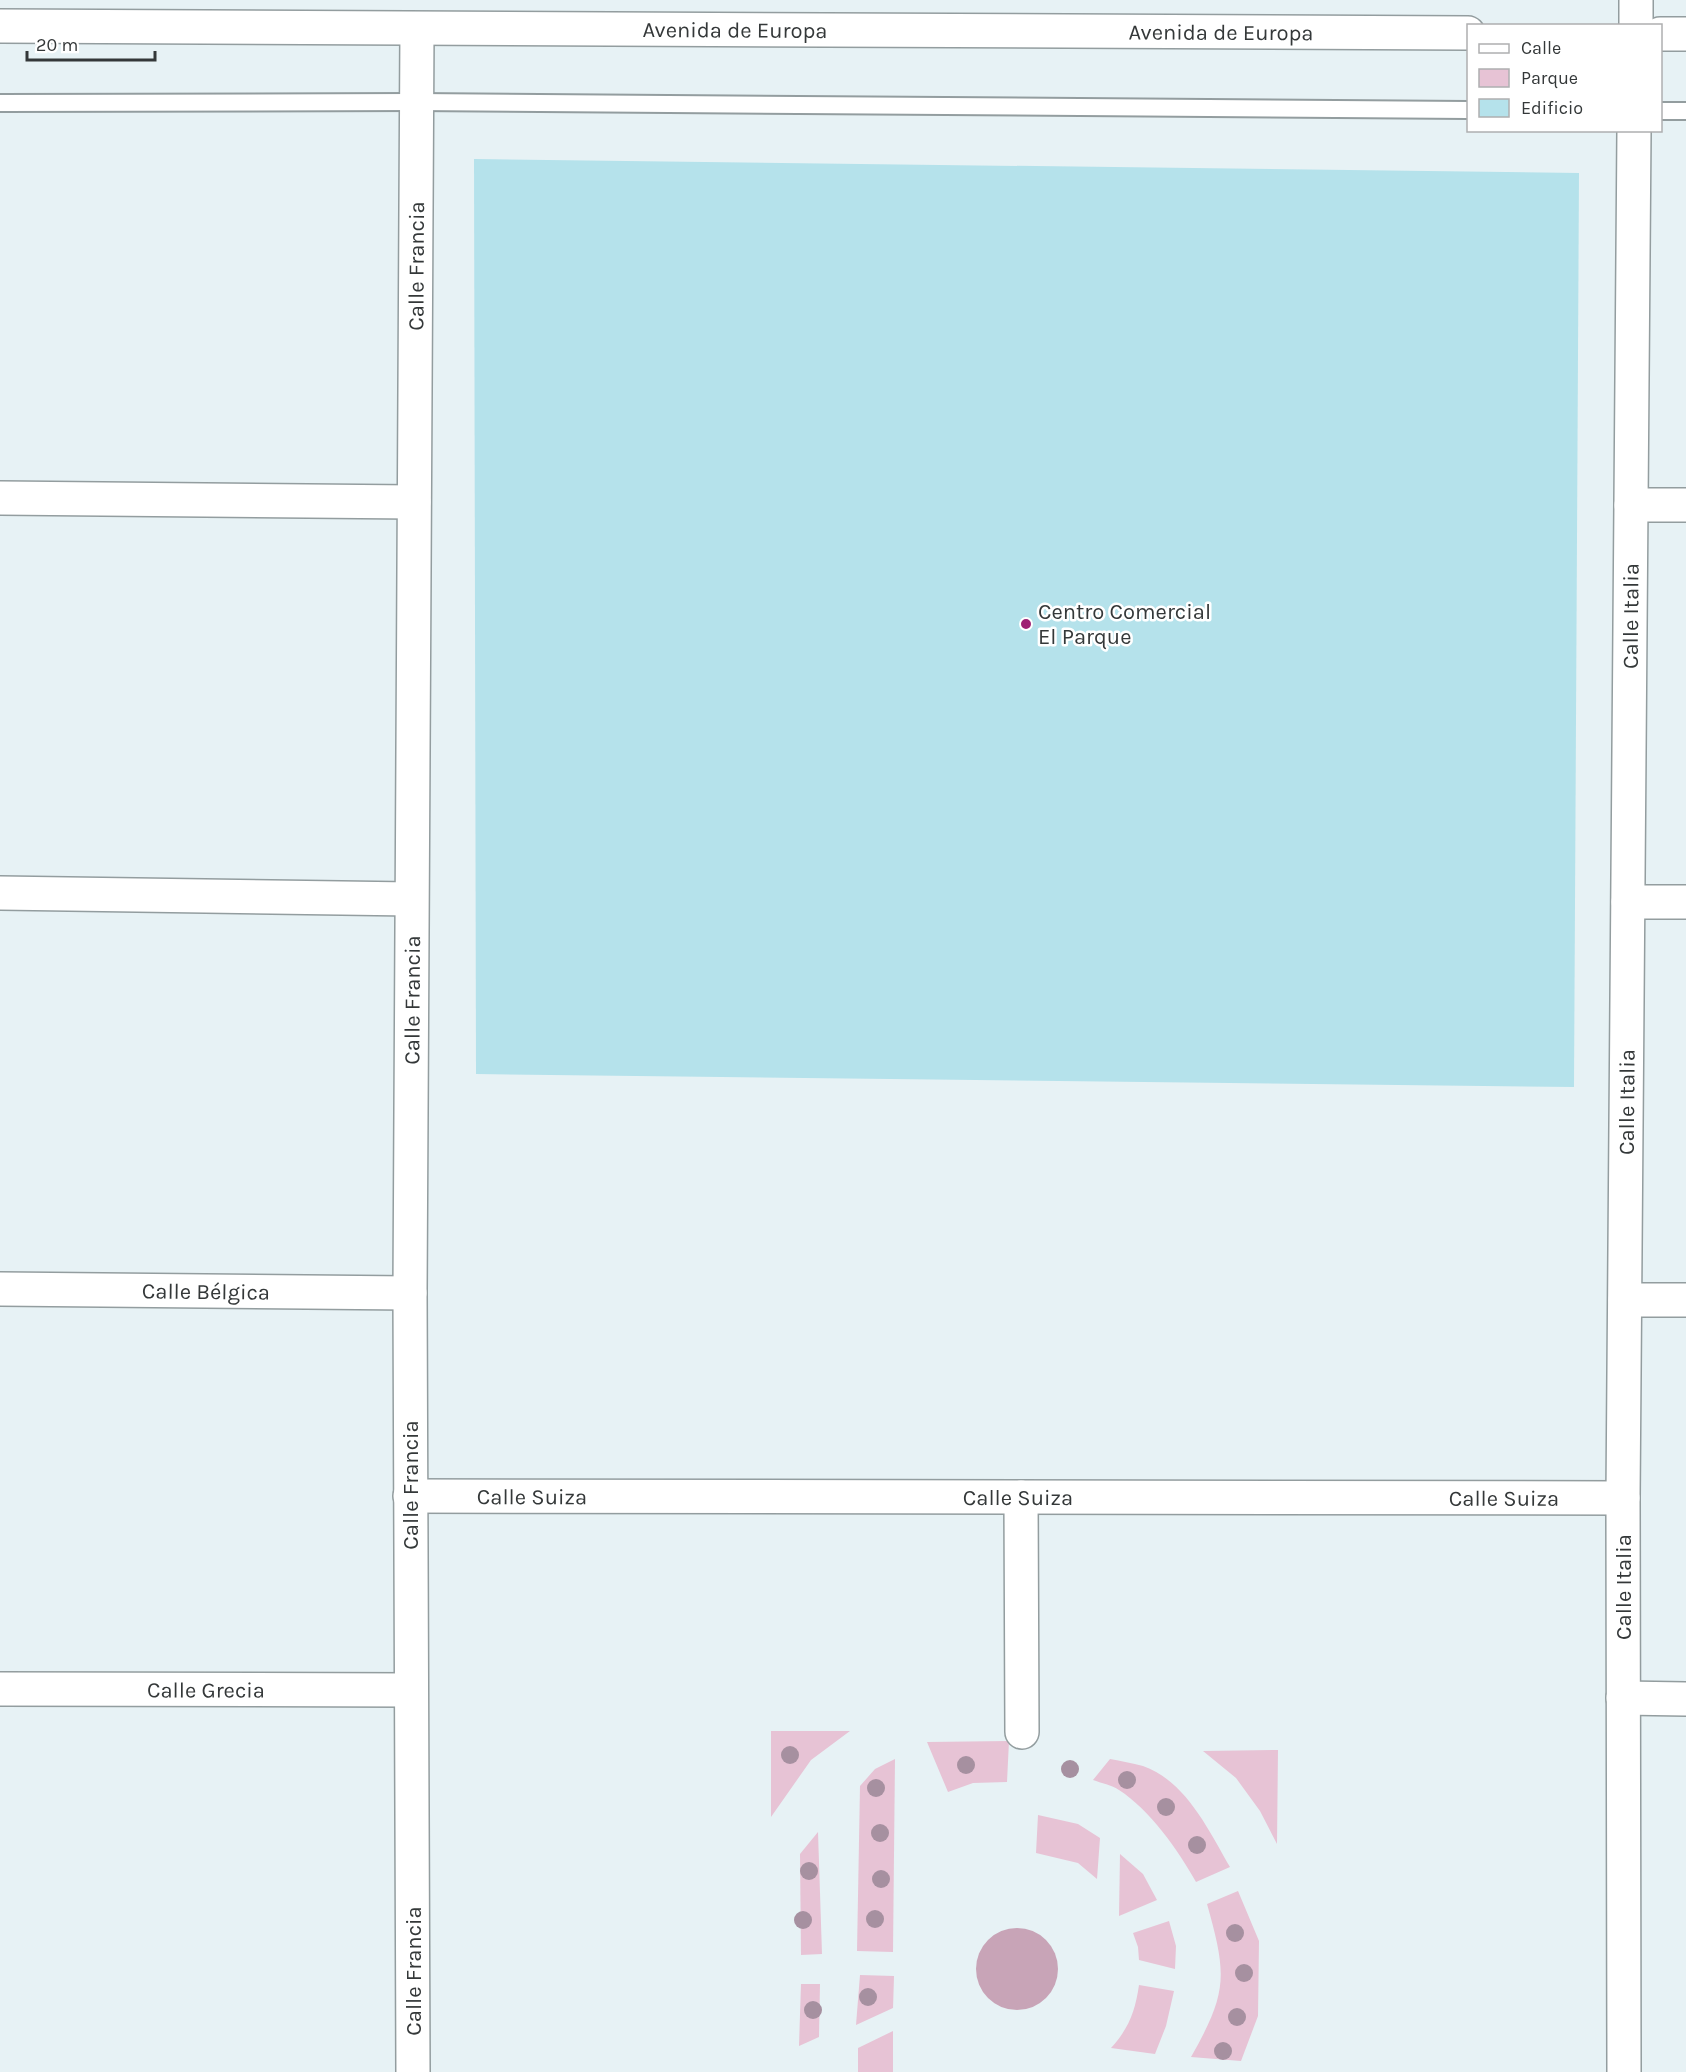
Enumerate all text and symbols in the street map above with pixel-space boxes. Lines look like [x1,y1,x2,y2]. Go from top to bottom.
street label: Avenida de Europa [642,17,828,44]
street label: Avenida de Europa [1128,19,1314,46]
scale bar [27,24,154,62]
legend [1467,24,1662,132]
text: 20 m [36,34,78,56]
text: Calle [1521,37,1561,59]
text: Parque [1521,67,1578,89]
text: Edificio [1521,97,1583,119]
street label: Calle Francia [403,201,430,331]
street label: Calle Italia [1618,563,1645,669]
place label: Centro Comercial El Parque [1038,599,1211,650]
marker: Centro Comercial El Parque [1019,617,1033,631]
street label: Calle Francia [399,935,426,1065]
street label: Calle Italia [1614,1049,1641,1155]
street label: Calle Bélgica [142,1278,270,1306]
street label: Calle Francia [398,1420,424,1550]
street label: Calle Suiza [477,1484,587,1510]
street label: Calle Suiza [963,1485,1073,1511]
street label: Calle Suiza [1449,1486,1559,1512]
street label: Calle Italia [1611,1534,1637,1640]
street label: Calle Grecia [147,1677,265,1704]
street label: Calle Francia [401,1906,427,2036]

